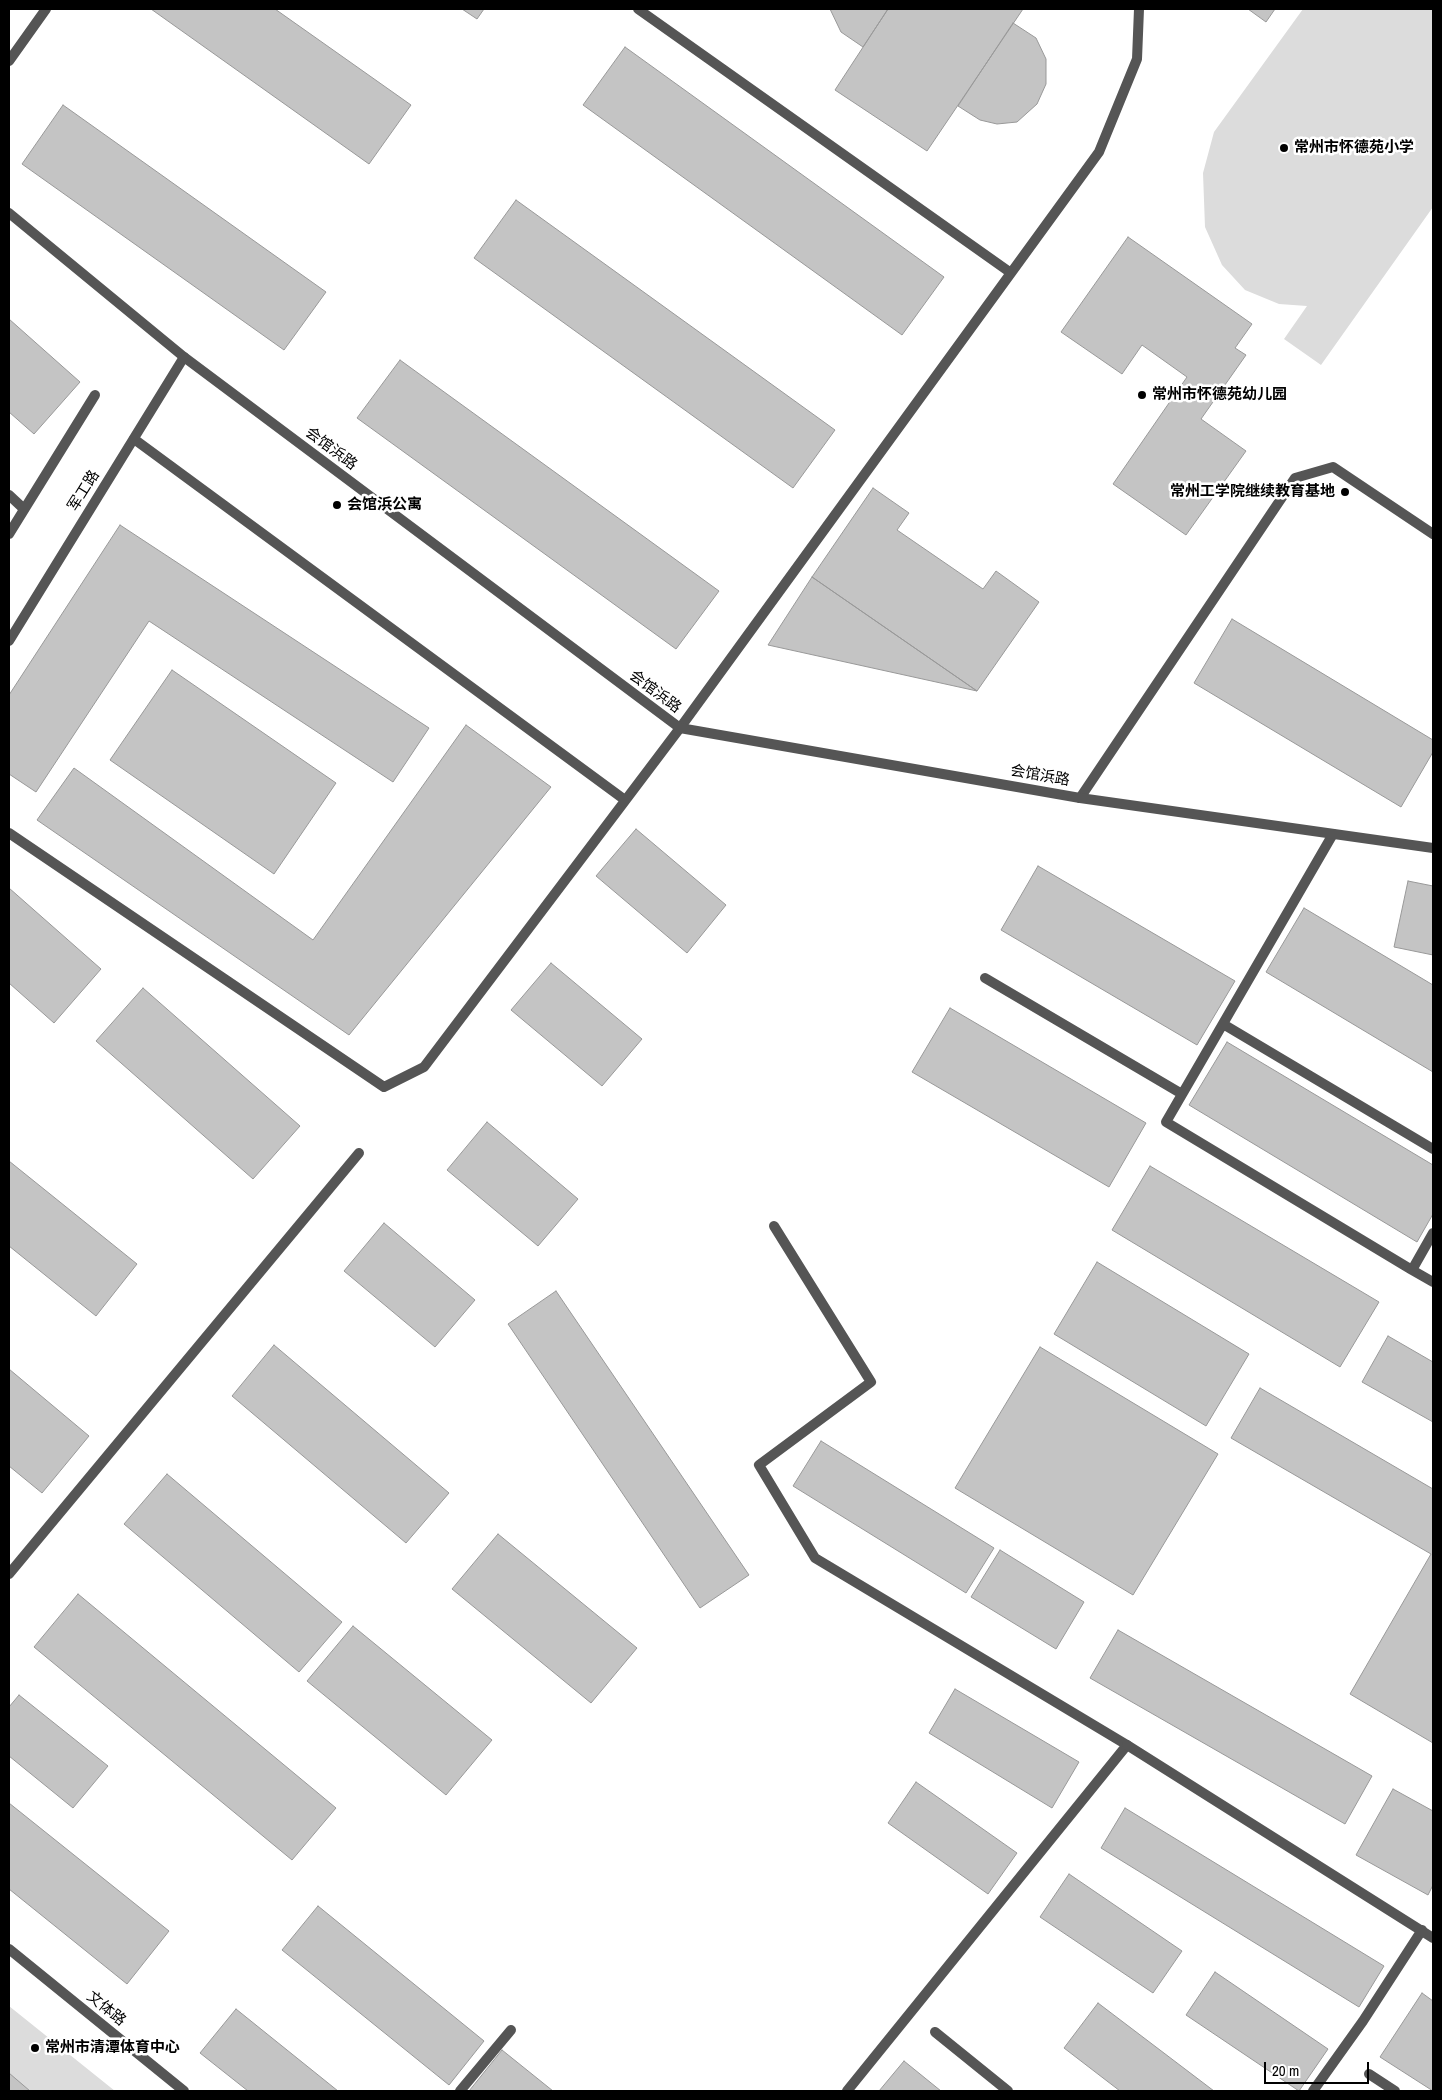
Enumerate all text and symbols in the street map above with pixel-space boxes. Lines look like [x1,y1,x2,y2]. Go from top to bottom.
place label: 常州市怀德苑小学 [1294,139,1414,157]
marker: 常州市怀德苑小学 [1278,142,1290,154]
place label: 常州市怀德苑幼儿园 [1152,386,1287,404]
marker: 常州市怀德苑幼儿园 [1136,389,1148,401]
street label: 会馆浜路 [302,424,360,474]
street label: 军工路 [64,467,104,515]
place label: 常州工学院继续教育基地 [1170,483,1335,501]
marker: 常州工学院继续教育基地 [1339,486,1351,498]
place label: 会馆浜公寓 [347,496,422,514]
marker: 会馆浜公寓 [331,499,343,511]
street label: 会馆浜路 [626,667,684,717]
street label: 会馆浜路 [1009,762,1071,790]
street label: 文体路 [83,1988,129,2030]
place label: 常州市清潭体育中心 [45,2039,180,2057]
marker: 常州市清潭体育中心 [29,2042,41,2054]
scale bar [1267,2052,1372,2084]
text: 20 m [1272,2060,1299,2081]

